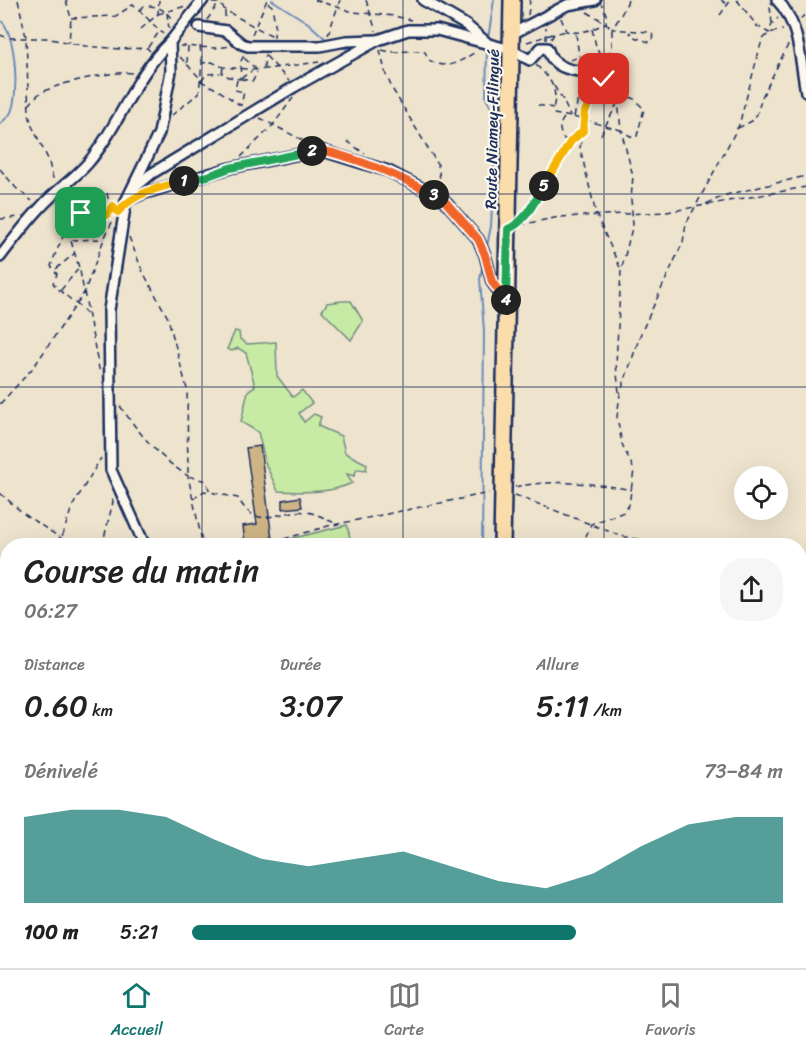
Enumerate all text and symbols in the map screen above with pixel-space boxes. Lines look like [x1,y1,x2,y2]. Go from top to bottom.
street label: Route Niamey-Filingué [476,49,508,209]
pin [578,53,629,104]
icon: check [587,62,620,95]
pin: 2 [297,136,327,166]
text: 2 [307,136,317,165]
pin: 1 [169,166,199,196]
text: 1 [181,166,187,195]
pin: 5 [529,171,559,201]
text: 5 [539,171,549,200]
pin: 3 [419,180,449,210]
text: 3 [430,180,438,209]
pin [55,187,106,238]
icon: arrive [64,196,97,229]
pin: 4 [491,285,521,315]
text: 4 [501,285,511,314]
map controls [734,466,788,520]
button: locate [734,466,788,520]
text: Course du matin [24,542,259,600]
button: share [720,558,783,621]
text: 06:27 [24,594,77,629]
text: Distance [24,650,85,679]
text: Durée [280,650,321,679]
text: Allure [536,650,579,679]
text: 0.60 [24,679,88,733]
text: 3:07 [280,679,342,733]
text: 5:11 [536,679,589,733]
text: km [88,696,113,725]
text: /km [589,696,622,725]
text: Dénivelé [24,754,98,789]
text: 73–84 m [704,754,783,789]
text: 100 m [24,915,78,950]
text: 5:21 [120,915,158,950]
tab: Accueil [111,979,163,1044]
tab: Carte [384,979,424,1044]
tab: Favoris [645,979,695,1044]

